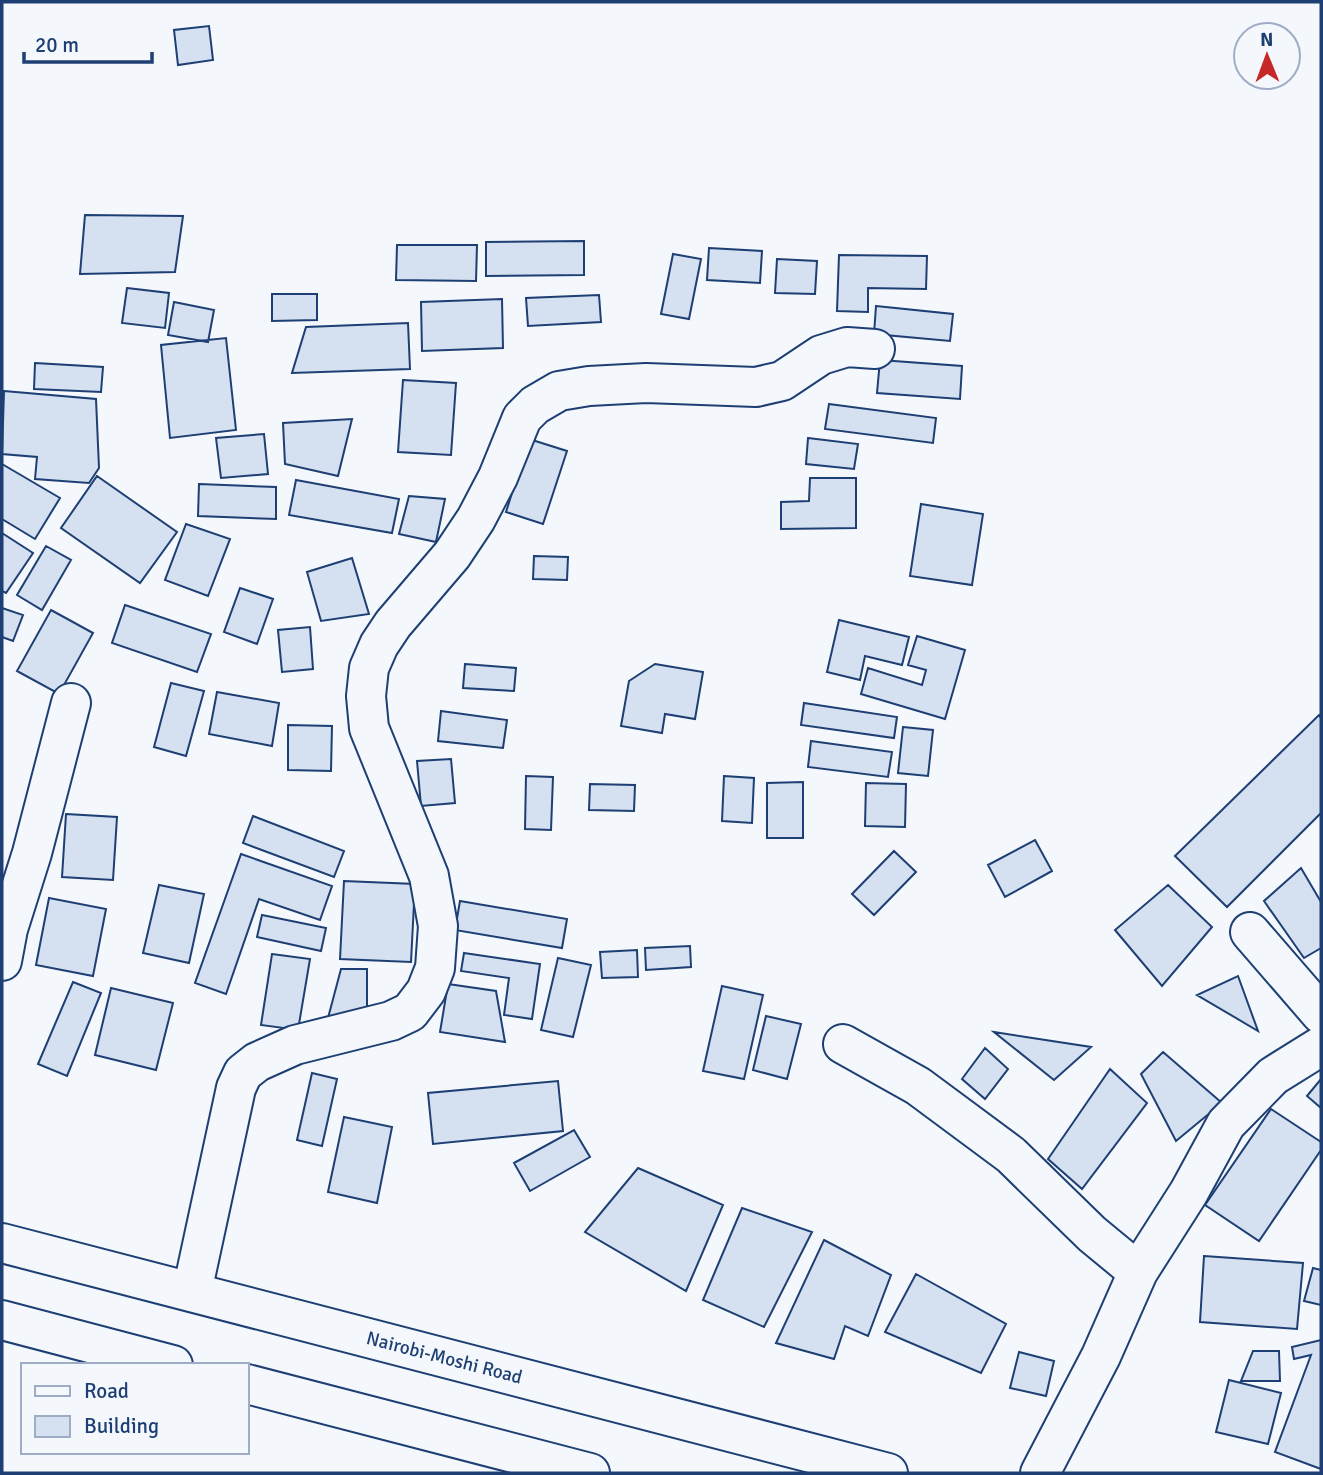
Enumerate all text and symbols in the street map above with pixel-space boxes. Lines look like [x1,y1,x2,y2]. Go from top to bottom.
scale bar [24,21,152,65]
north arrow [1232,21,1302,91]
text: N [1260,28,1274,52]
text: 20 m [35,32,79,58]
street label: Nairobi-Moshi Road [364,1326,525,1390]
legend [21,1363,248,1454]
text: Road [84,1378,129,1404]
text: Building [84,1413,159,1439]

